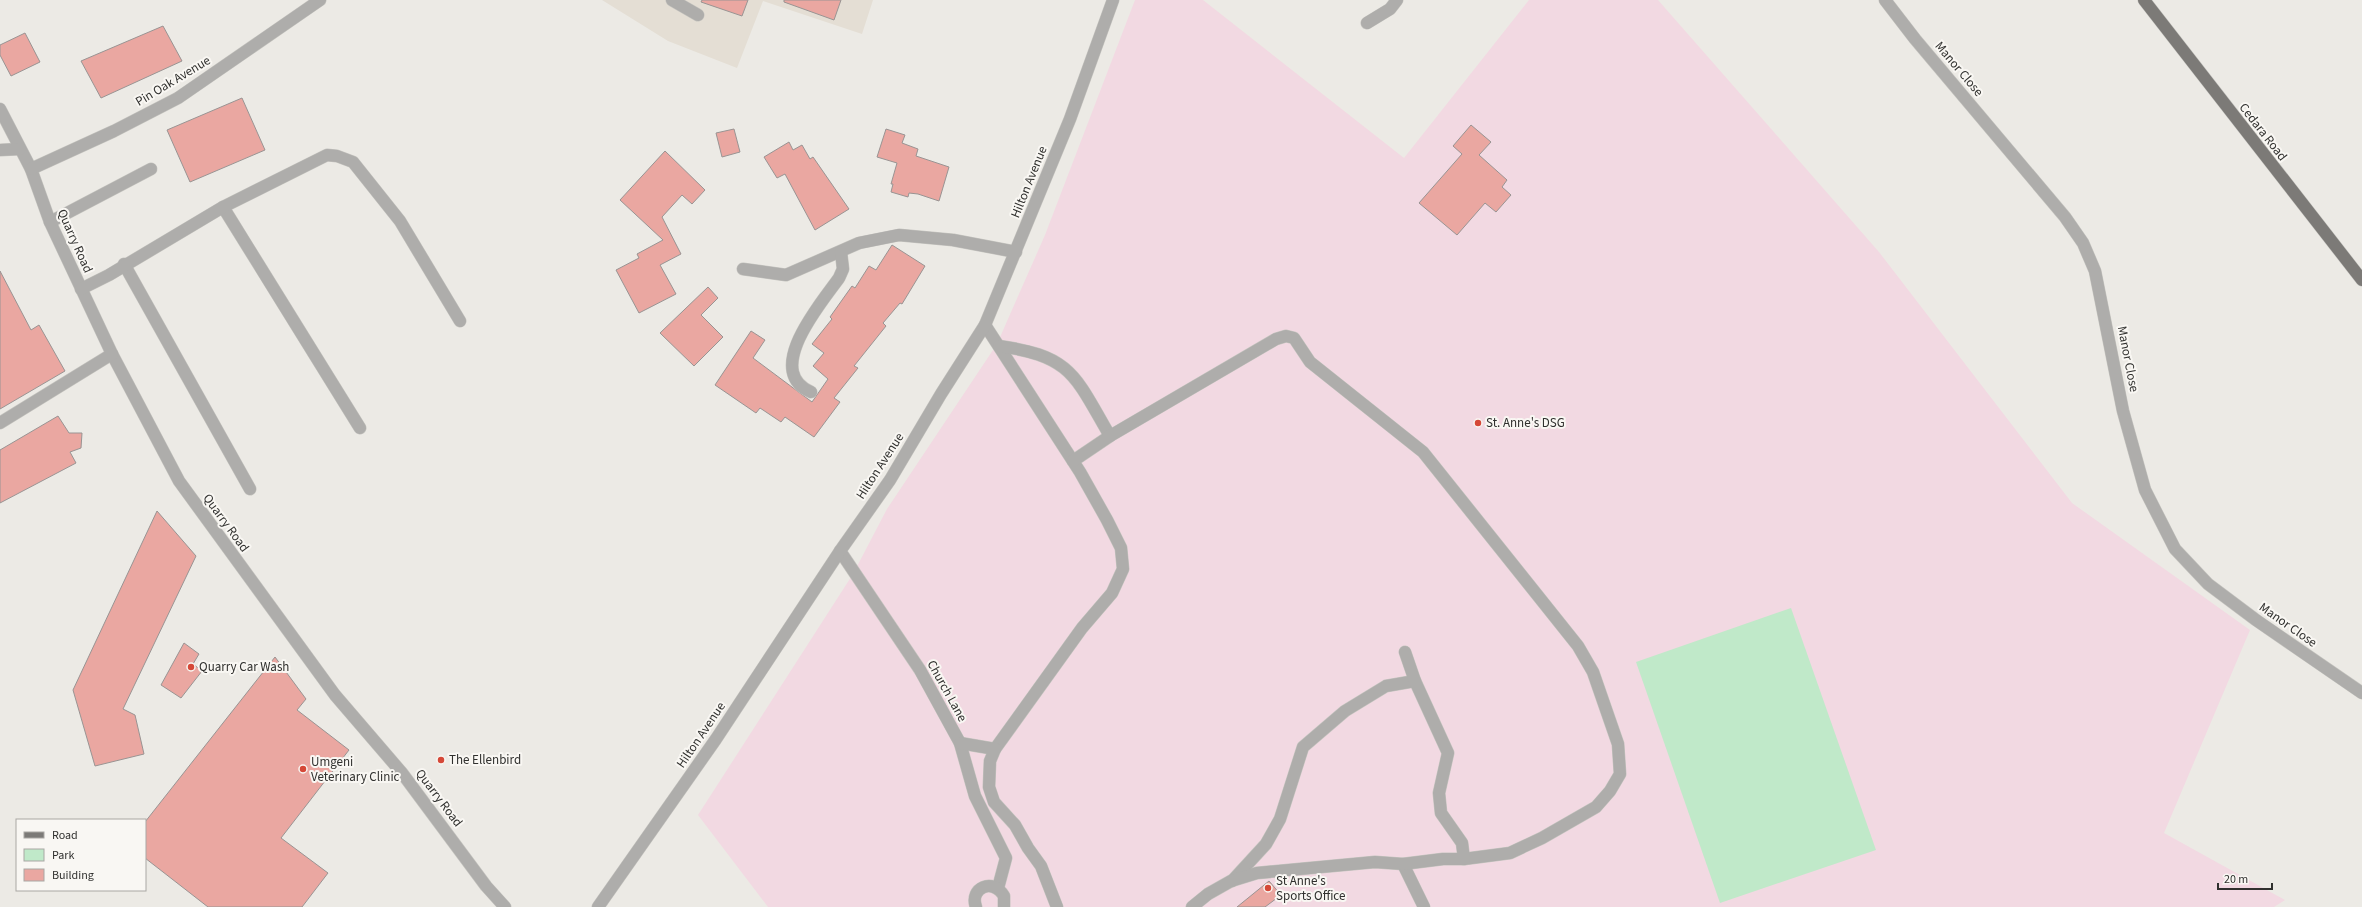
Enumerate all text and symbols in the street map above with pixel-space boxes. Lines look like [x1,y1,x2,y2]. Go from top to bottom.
street label: Manor Close [1931,38,1987,100]
street label: Pin Oak Avenue [132,52,214,110]
street label: Cedara Road [2235,99,2291,165]
street label: Hilton Avenue [1006,143,1052,221]
street label: Quarry Road [53,206,97,276]
street label: Manor Close [2113,324,2143,394]
place label: St. Anne's DSG [1486,414,1565,432]
marker: St. Anne's DSG [1473,418,1483,428]
street label: Hilton Avenue [852,429,908,503]
street label: Quarry Road [199,490,253,556]
street label: Manor Close [2255,598,2321,652]
street label: Church Lane [923,657,971,725]
place label: Quarry Car Wash [199,658,289,676]
marker: Quarry Car Wash [186,662,196,672]
street label: Hilton Avenue [672,698,730,772]
place label: The Ellenbird [449,751,521,769]
place label: Umgeni Veterinary Clinic [311,753,400,786]
marker: The Ellenbird [436,755,446,765]
marker: Umgeni Veterinary Clinic [298,764,308,774]
street label: Quarry Road [411,765,467,831]
legend [16,819,146,891]
text: Road [52,827,78,844]
text: Park [52,847,74,864]
scale bar [2218,865,2272,891]
text: Building [52,867,94,884]
text: 20 m [2224,871,2248,888]
place label: St Anne's Sports Office [1276,872,1345,905]
marker: St Anne's Sports Office [1263,883,1273,893]

